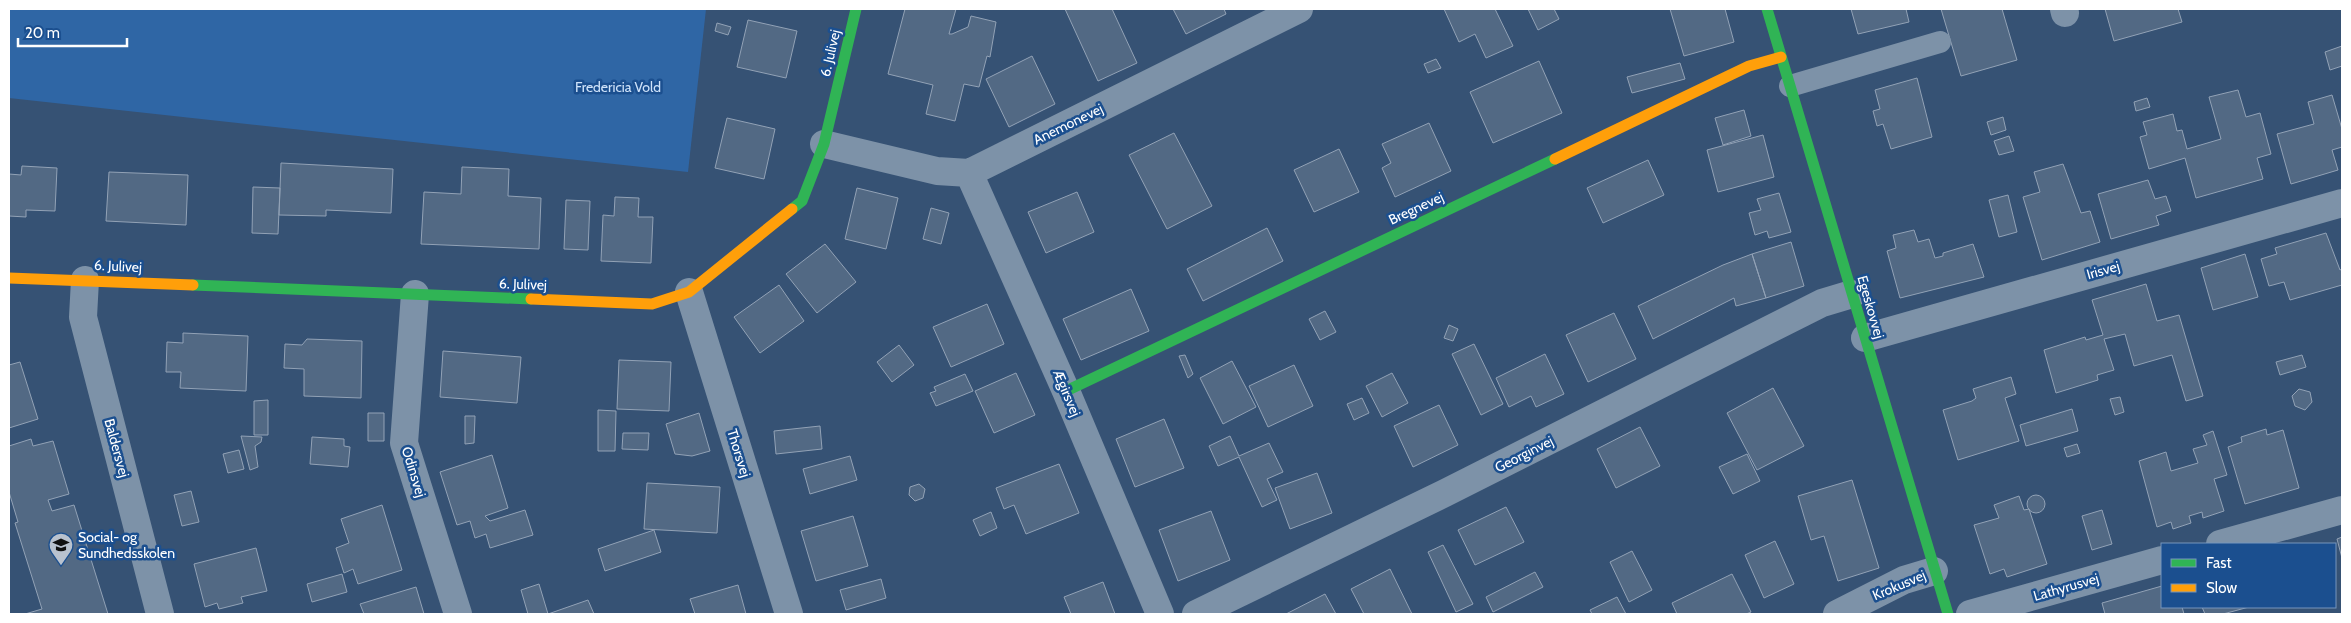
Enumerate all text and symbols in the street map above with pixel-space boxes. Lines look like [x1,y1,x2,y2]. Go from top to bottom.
scale bar [18,15,126,47]
text: 20 m [25,24,60,42]
street label: 6. Julivej [816,28,844,78]
park label: Fredericia Vold [575,78,661,96]
street label: Anemonevej [1030,99,1106,149]
street label: Bregnevej [1386,187,1446,229]
street label: 6. Julivej [94,256,142,276]
street label: Irisvej [2084,257,2122,283]
street label: Egeskovvej [1853,273,1889,341]
street label: 6. Julivej [499,274,547,294]
street label: Ægirsvej [1049,366,1085,419]
street label: Baldersvej [100,417,134,480]
street label: Thorsvej [723,427,755,479]
street label: Georginvej [1492,432,1556,476]
street label: Odinsvej [398,445,430,499]
place label: Social- og Sundhedsskolen [78,528,175,562]
school or university icon: Social- og Sundhedsskolen [48,532,74,566]
legend [2161,543,2336,608]
text: Fast [2206,554,2231,572]
street label: Krokusvej [1870,566,1928,604]
street label: Lathyrusvej [2031,569,2101,605]
text: Slow [2206,579,2237,597]

